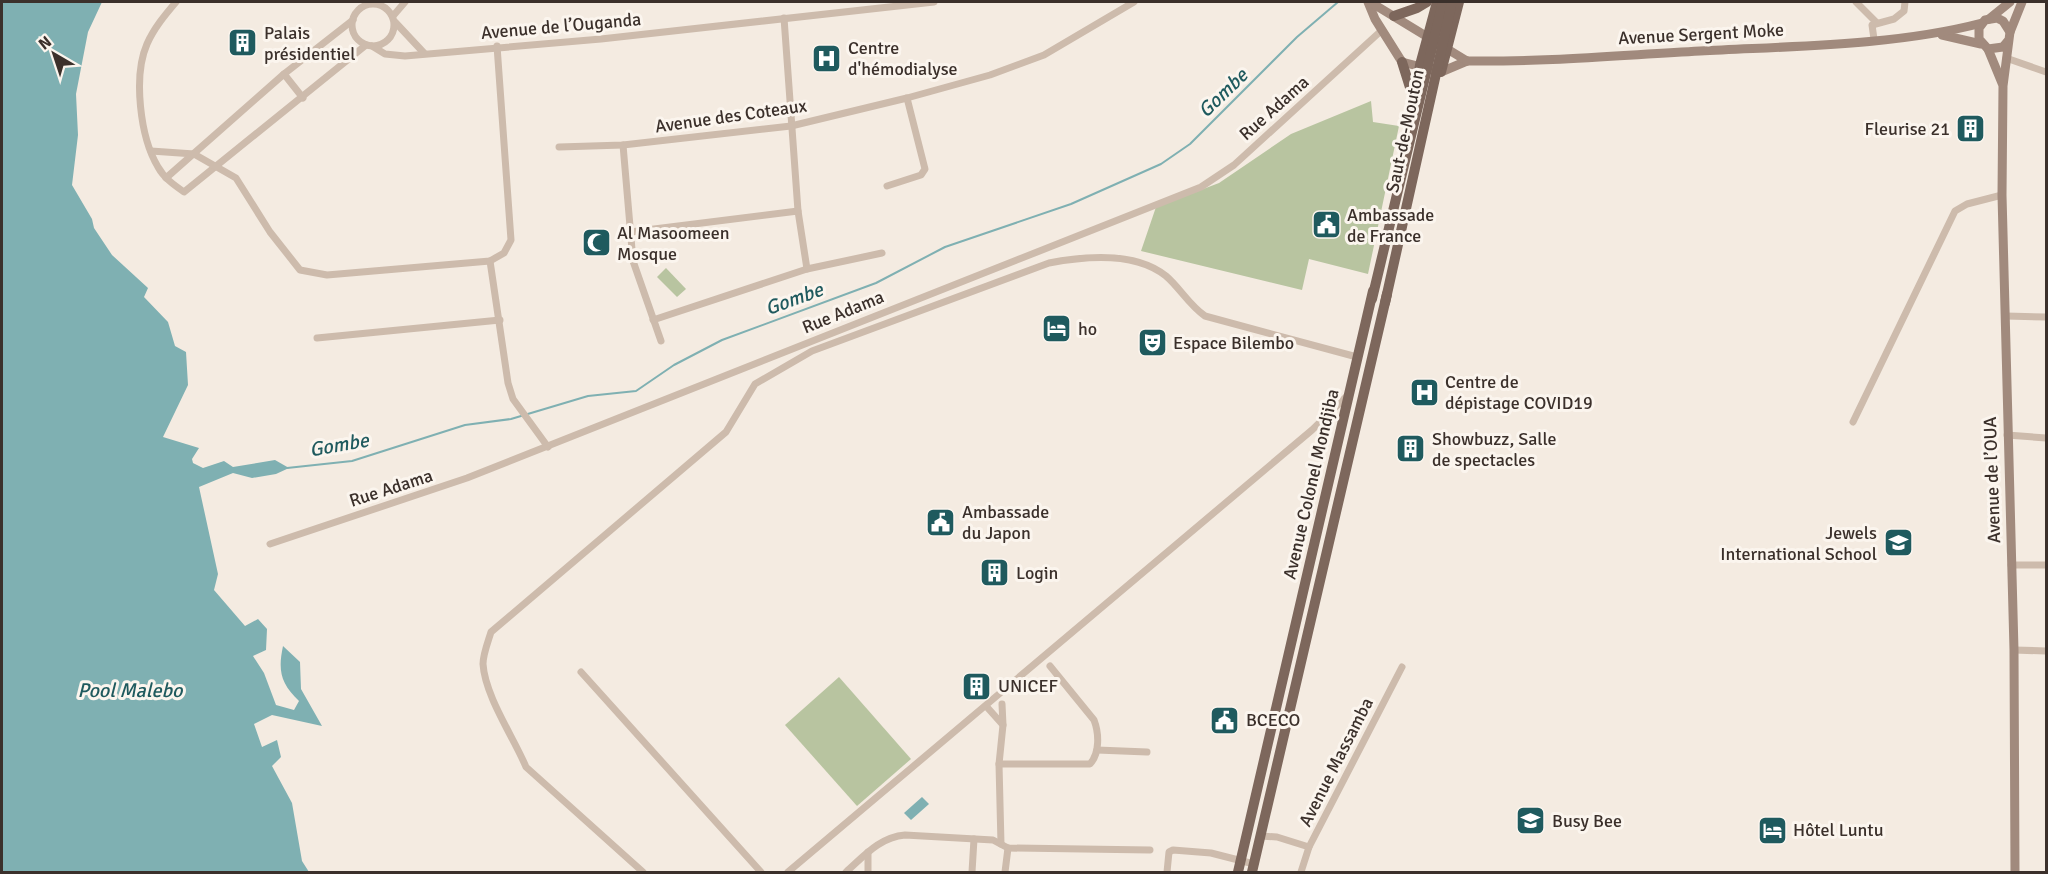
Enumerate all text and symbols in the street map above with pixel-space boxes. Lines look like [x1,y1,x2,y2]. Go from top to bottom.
street label: Avenue de l’Ouganda [480,8,642,44]
street label: Avenue Sergent Moke [1618,19,1784,49]
place label: Palais présidentiel [264,22,356,65]
north arrow [24,24,84,84]
building icon: Palais présidentiel [227,27,259,59]
text: N [35,32,56,54]
place label: Centre d'hémodialyse [848,37,958,80]
hospital icon: Centre d'hémodialyse [811,42,843,74]
water label: Gombe [1193,63,1254,123]
street label: Saut-de-Mouton [1381,67,1429,195]
street label: Rue Adama [1235,71,1313,145]
street label: Avenue des Coteaux [654,94,809,138]
building icon: Fleurise 21 [1955,113,1987,145]
place label: Fleurise 21 [1865,118,1950,140]
place label: Ambassade de France [1347,204,1434,247]
public building icon: Ambassade de France [1310,209,1342,241]
place label: Al Masoomeen Mosque [617,222,730,265]
mosque icon: Al Masoomeen Mosque [580,227,612,259]
water label: Gombe [762,277,827,321]
street label: Rue Adama [799,286,887,338]
hotel icon: ho [1041,313,1073,345]
place label: ho [1078,318,1097,340]
theatre icon: Espace Bilembo [1136,327,1168,359]
place label: Espace Bilembo [1173,332,1294,354]
place label: Centre de dépistage COVID19 [1445,371,1593,414]
hospital icon: Centre de dépistage COVID19 [1408,376,1440,408]
street label: Avenue Colonel Mondjiba [1278,387,1344,581]
street label: Avenue de l’OUA [1979,416,2005,544]
water label: Gombe [307,427,372,462]
place label: Showbuzz, Salle de spectacles [1432,428,1557,471]
building icon: Showbuzz, Salle de spectacles [1395,433,1427,465]
street label: Rue Adama [347,464,435,512]
place label: Ambassade du Japon [962,501,1049,544]
public building icon: Ambassade du Japon [925,506,957,538]
place label: Jewels International School [1720,522,1877,565]
school or university icon: Jewels International School [1882,527,1914,559]
building icon: Login [979,557,1011,589]
place label: Login [1016,562,1058,584]
building icon: UNICEF [961,670,993,702]
place label: UNICEF [998,675,1058,697]
water label: Pool Malebo [78,678,184,703]
street label: Avenue Massamba [1294,694,1378,830]
public building icon: BCECO [1209,704,1241,736]
place label: BCECO [1246,709,1300,731]
school or university icon: Busy Bee [1515,805,1547,837]
place label: Busy Bee [1552,810,1622,832]
hotel icon: Hôtel Luntu [1756,814,1788,846]
place label: Hôtel Luntu [1793,819,1884,841]

